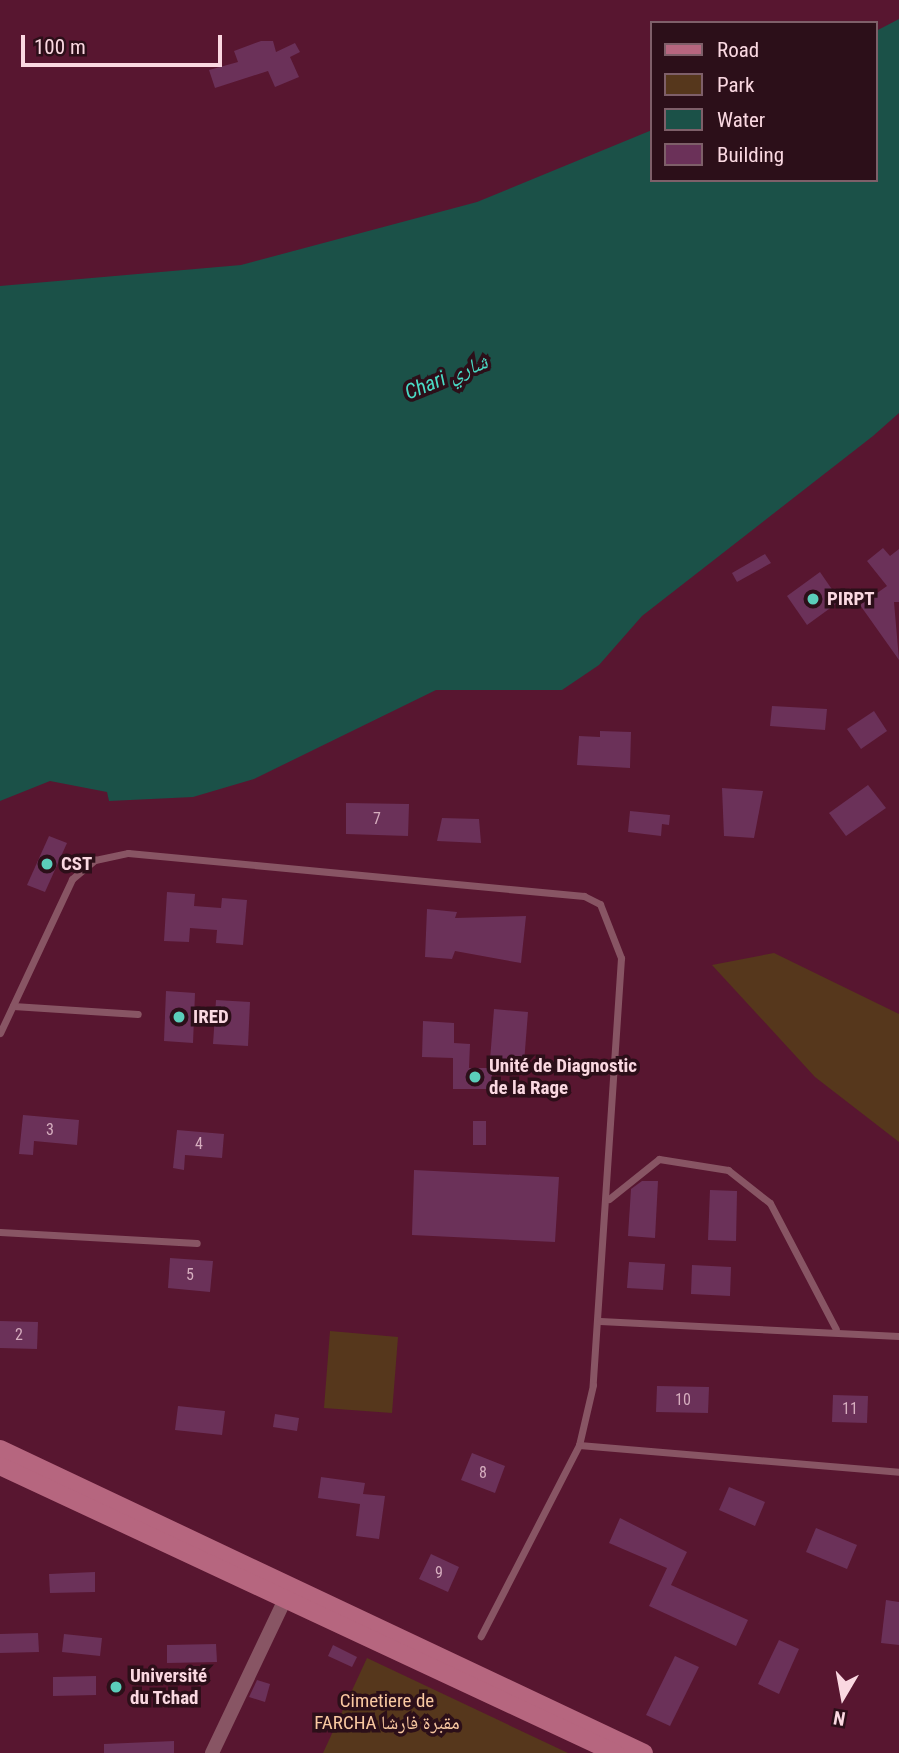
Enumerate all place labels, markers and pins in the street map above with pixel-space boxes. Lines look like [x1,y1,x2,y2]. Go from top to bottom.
place label: PIRPT [827,588,875,610]
marker: PIRPT [805,591,821,607]
place label: CST [61,853,92,875]
marker: CST [39,856,55,872]
place label: IRED [193,1006,229,1028]
marker: IRED [171,1009,187,1025]
place label: Unité de Diagnostic de la Rage [489,1055,637,1099]
marker: Unité de Diagnostic de la Rage [467,1069,483,1085]
place label: Université du Tchad [130,1665,207,1709]
marker: Université du Tchad [108,1679,124,1695]

